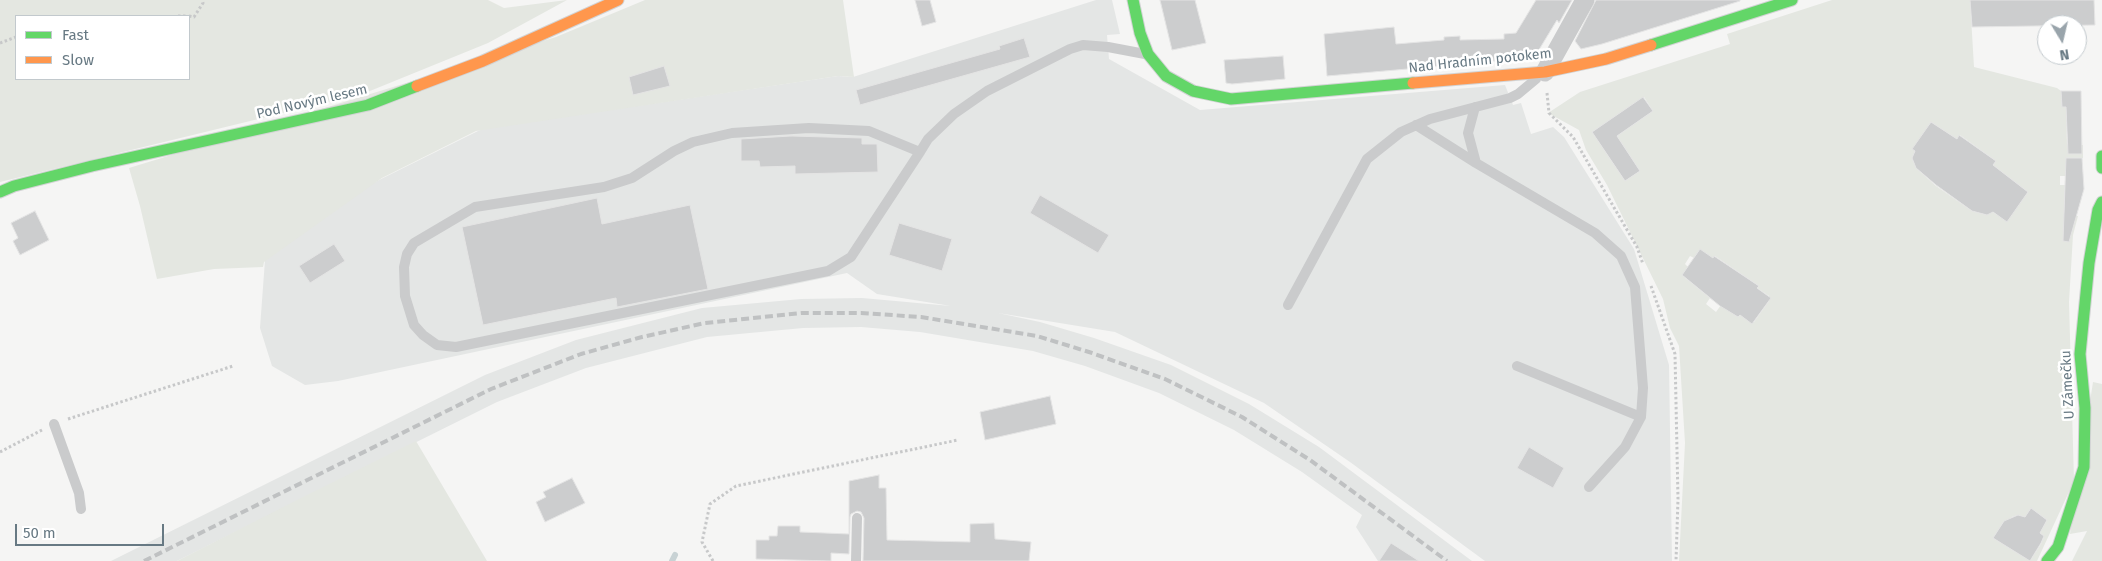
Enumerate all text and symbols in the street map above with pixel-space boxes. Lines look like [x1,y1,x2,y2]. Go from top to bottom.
legend [15,15,190,80]
north arrow [2037,15,2087,65]
text: Fast [62,26,89,44]
street label: Nad Hradním potokem [1408,45,1552,77]
text: N [2058,45,2070,63]
text: Slow [62,51,94,69]
street label: Pod Novým lesem [255,81,369,123]
street label: U Zámečku [2058,350,2078,420]
scale bar [18,514,166,546]
text: 50 m [23,524,56,542]

